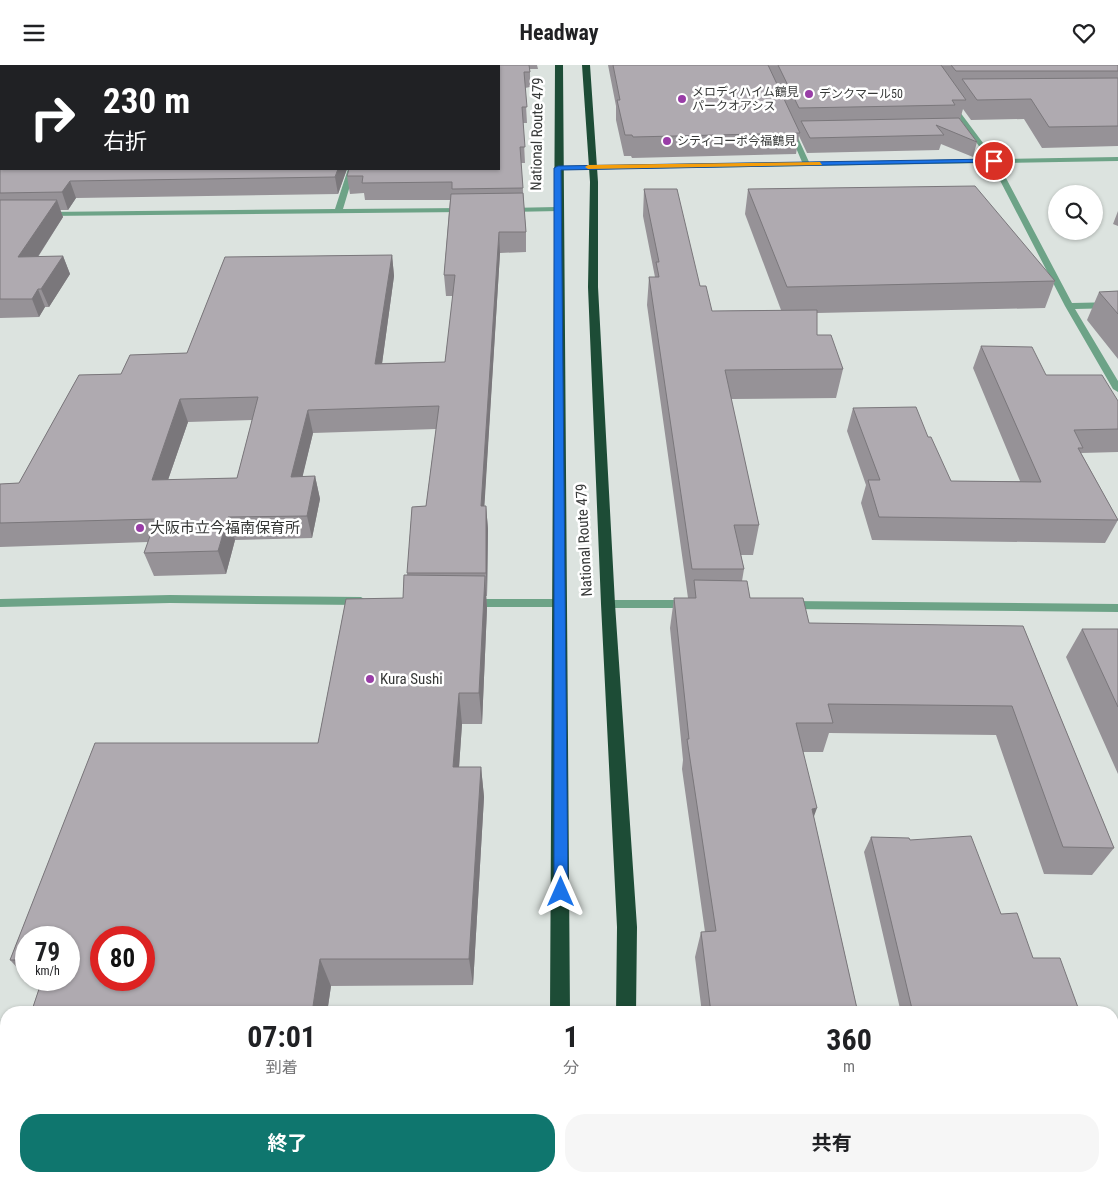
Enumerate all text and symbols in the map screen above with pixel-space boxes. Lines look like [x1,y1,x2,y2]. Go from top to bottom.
icon: menu [20,19,48,47]
icon: heart [1070,19,1098,47]
text: Headway [519,20,599,45]
street label: National Route 479 [527,77,547,191]
text: 230 m [103,81,190,122]
icon: right [20,85,85,150]
place label: メロディハイム鶴見 パークオアシス [692,85,799,113]
place label: デンクマール50 [819,87,903,101]
marker: デンクマール50 [803,88,815,100]
marker: メロディハイム鶴見 パークオアシス [676,93,688,105]
text: 右折 [103,129,147,154]
place label: シティコーポ今福鶴見 [677,134,796,148]
marker: シティコーポ今福鶴見 [661,135,673,147]
pin [973,140,1015,182]
icon: arrive [980,147,1008,175]
map controls [1048,185,1103,240]
button: search [1048,185,1103,240]
street label: National Route 479 [572,483,596,597]
place label: 大阪市立今福南保育所 [150,519,300,537]
marker: 大阪市立今福南保育所 [134,522,146,534]
place label: Kura Sushi [380,670,443,688]
marker: Kura Sushi [364,673,376,685]
position arrow [534,865,586,917]
speed limit sign: 80 [90,926,155,991]
text: 79 [35,938,60,967]
text: km/h [35,964,60,978]
text: 07:01 [247,1019,316,1054]
text: 1 [564,1019,579,1054]
text: 360 [826,1022,872,1057]
text: m [843,1057,855,1076]
text: 到着 [266,1058,298,1077]
text: 分 [563,1058,579,1077]
button: 終了 [20,1114,555,1172]
button: 共有 [565,1114,1099,1172]

